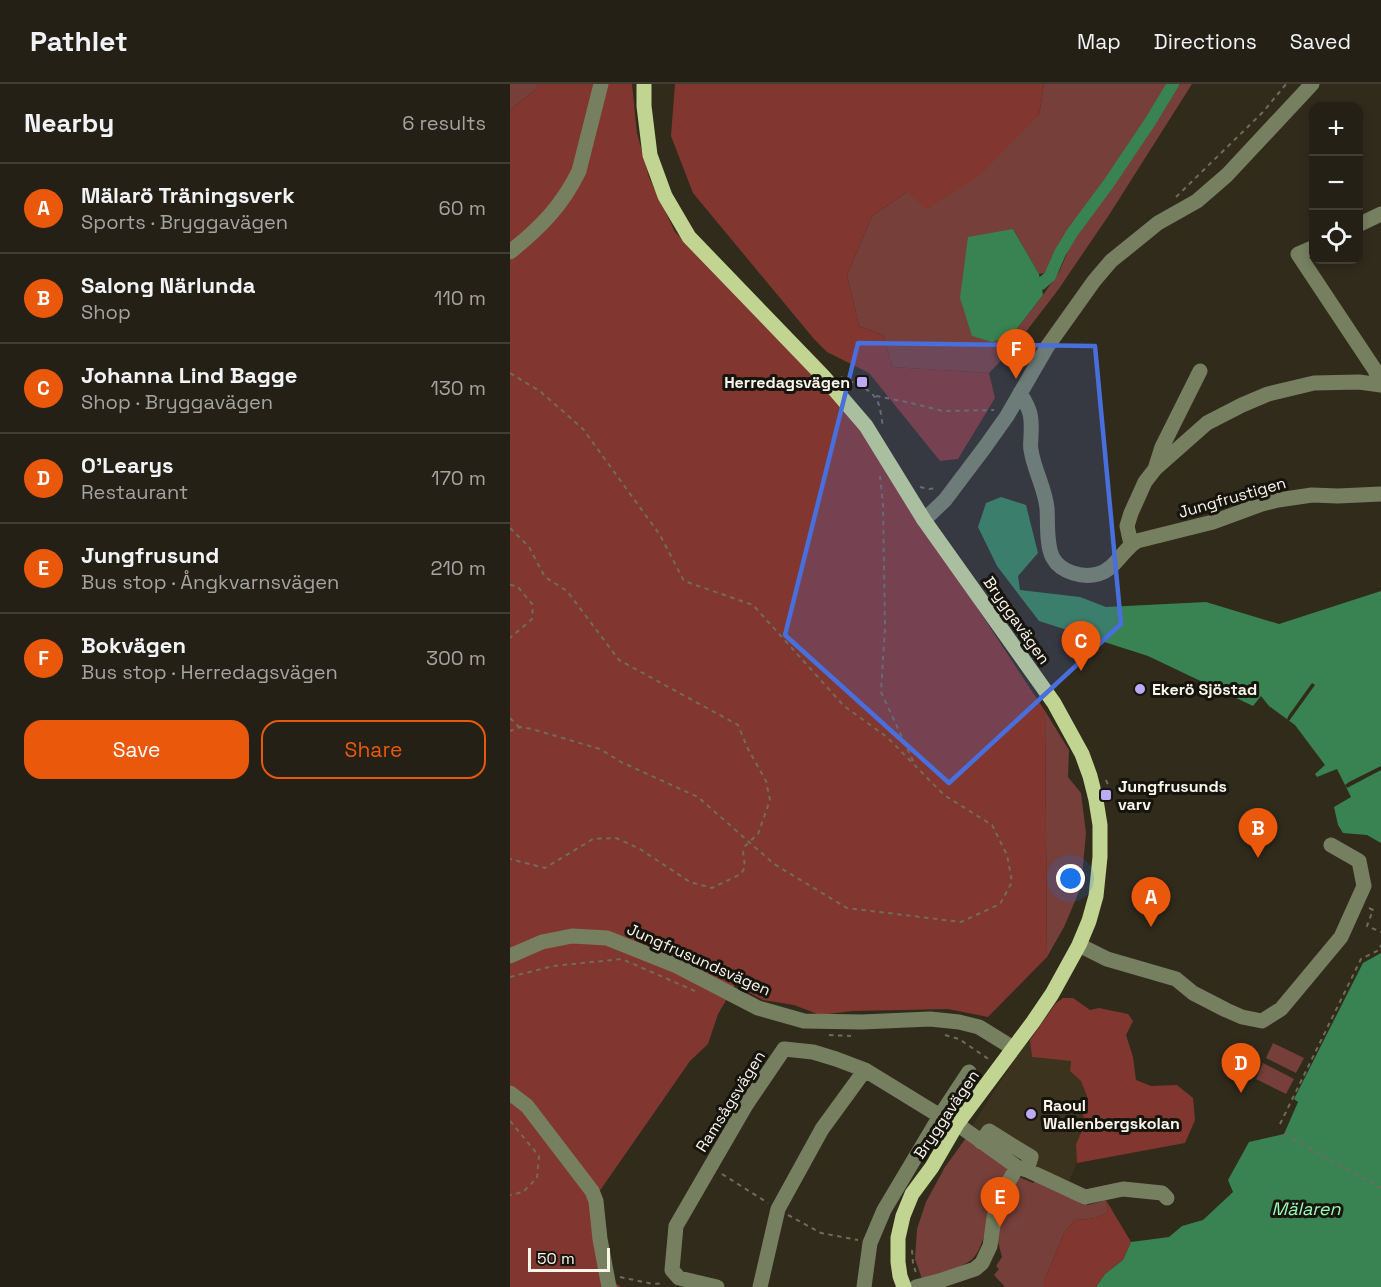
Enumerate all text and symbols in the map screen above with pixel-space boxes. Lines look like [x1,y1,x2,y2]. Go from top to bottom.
text: Pathlet [30,23,128,59]
text: Map [1077,28,1121,55]
text: Directions [1154,28,1257,55]
text: Saved [1290,28,1351,55]
map controls [1309,102,1363,264]
button: + [1309,102,1363,156]
text: Nearby [24,106,114,140]
text: 6 results [402,110,486,136]
button: − [1309,156,1363,210]
text: Mälarö Träningsverk [81,181,295,209]
text: A [37,195,50,221]
text: 60 m [439,195,486,221]
text: Sports · Bryggavägen [81,209,288,235]
button: locate [1309,210,1363,264]
text: Salong Närlunda [81,271,255,299]
text: B [37,285,50,311]
text: 110 m [434,285,486,311]
text: Shop [81,299,131,325]
pin: F [996,330,1036,379]
text: Johanna Lind Bagge [81,361,298,389]
place label: Herredagsvägen [724,372,850,393]
text: C [37,375,50,401]
text: 130 m [430,375,486,401]
marker: Herredagsvägen [855,375,869,389]
text: Shop · Bryggavägen [81,389,273,415]
text: O'Learys [81,451,173,479]
text: D [37,465,50,491]
text: 170 m [431,465,486,491]
street label: Jungfrustigen [1176,472,1288,523]
text: Restaurant [81,479,188,505]
text: Jungfrusund [81,541,219,569]
text: E [38,555,49,581]
text: 210 m [430,555,486,581]
text: Bus stop · Ångkvarnsvägen [81,569,339,595]
street label: Bryggavägen [979,572,1055,668]
pin: C [1062,622,1100,671]
text: Bokvägen [81,631,186,659]
text: F [38,645,49,671]
text: 300 m [426,645,486,671]
text: Bus stop · Herredagsvägen [81,659,338,685]
place label: Ekerö Sjöstad [1152,679,1257,700]
marker: Ekerö Sjöstad [1133,682,1147,696]
button: Save [24,720,249,779]
button: Share [261,720,486,779]
place label: Jungfrusunds varv [1118,776,1227,815]
marker: Jungfrusunds varv [1099,788,1113,802]
pin: B [1238,808,1278,858]
your location [1056,864,1085,893]
pin: A [1132,878,1170,927]
street label: Jungfrusundsvägen [624,918,774,1001]
pin: D [1222,1044,1260,1093]
street label: Ramsågsvägen [691,1047,770,1156]
street label: Bryggavägen [909,1066,984,1163]
place label: Raoul Wallenbergskolan [1043,1095,1180,1134]
marker: Raoul Wallenbergskolan [1024,1107,1038,1121]
pin: E [980,1178,1020,1227]
water label: Mälaren [1272,1197,1341,1220]
scale bar [528,1245,610,1272]
text: 50 m [537,1248,575,1269]

